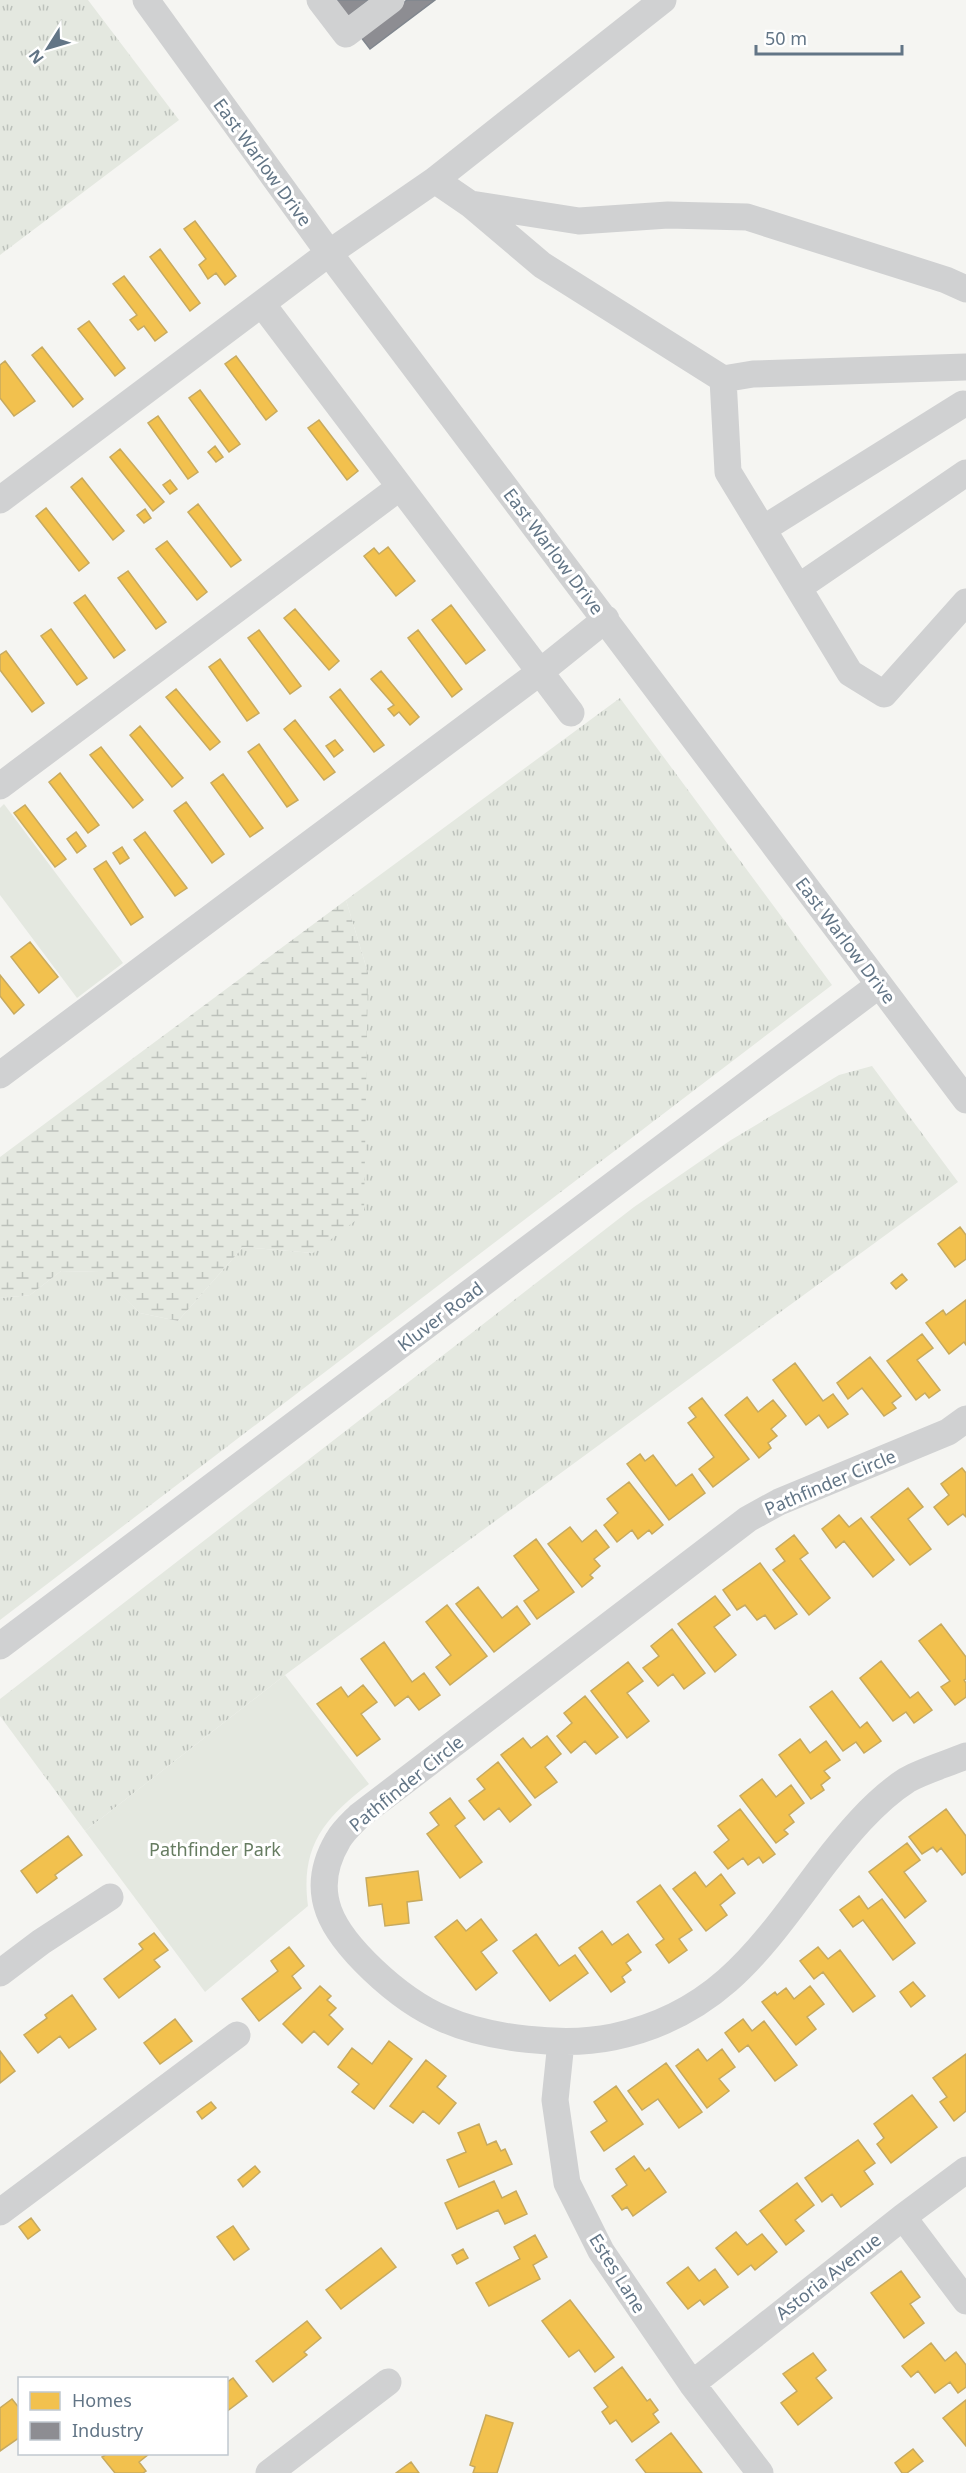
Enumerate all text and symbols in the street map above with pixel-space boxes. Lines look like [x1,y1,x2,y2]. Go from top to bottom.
north arrow [18,18,78,78]
scale bar [756,18,902,56]
text: 50 m [765,26,807,50]
text: N [23,45,49,69]
street label: East Warlow Drive [209,93,317,231]
street label: East Warlow Drive [499,483,609,619]
street label: East Warlow Drive [791,872,901,1008]
street label: Kluver Road [392,1276,488,1356]
street label: Pathfinder Circle [761,1444,899,1520]
street label: Pathfinder Circle [344,1729,468,1837]
park label: Pathfinder Park [149,1837,281,1861]
street label: Astoria Avenue [770,2227,886,2325]
street label: Estes Lane [584,2229,652,2317]
legend [18,2377,228,2455]
text: Homes [72,2388,132,2412]
text: Industry [72,2418,144,2442]

